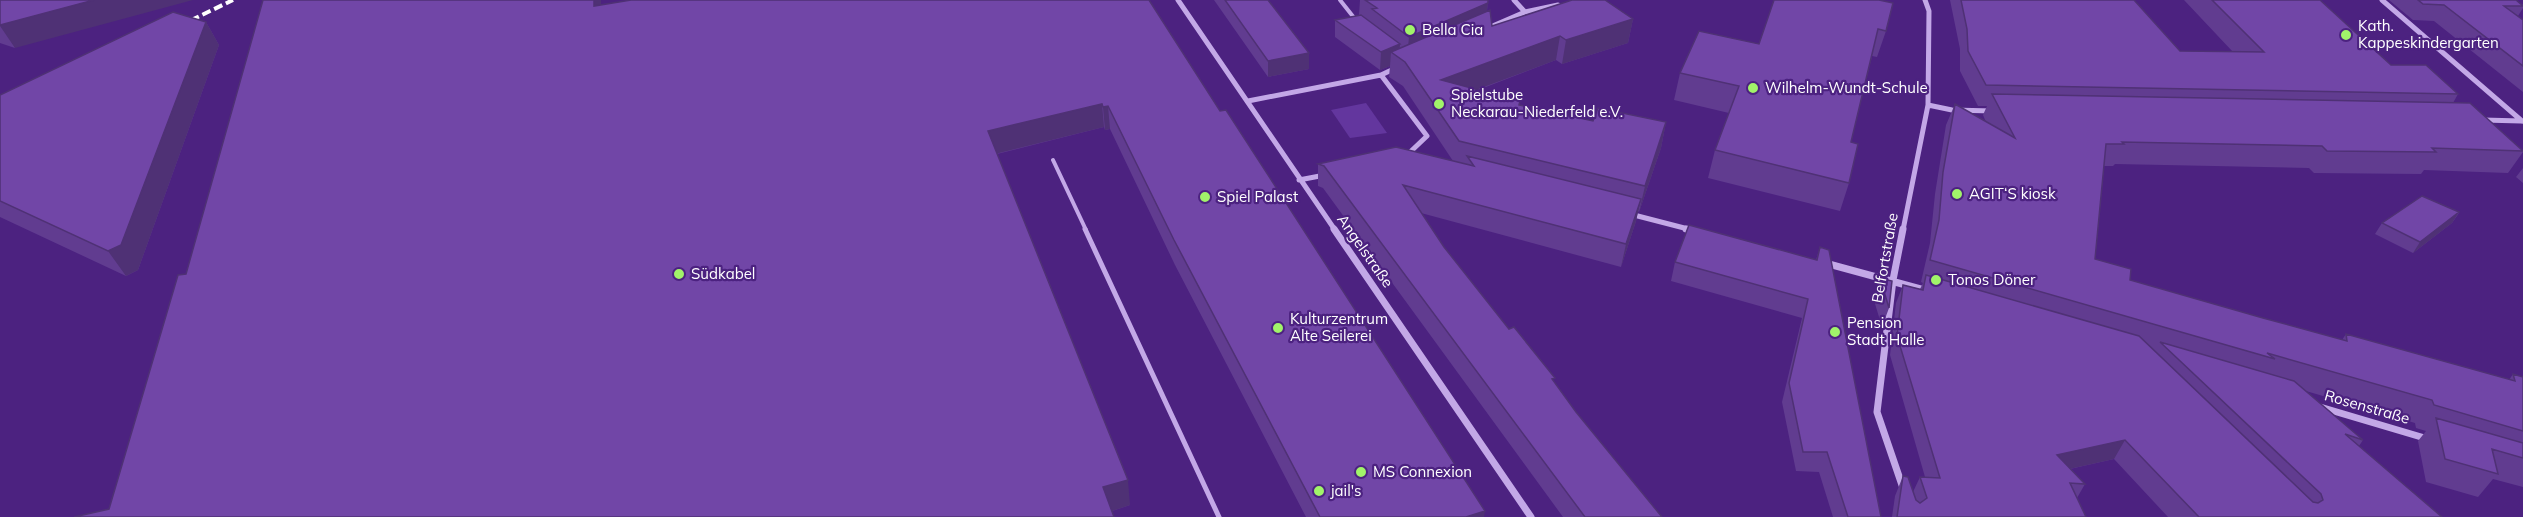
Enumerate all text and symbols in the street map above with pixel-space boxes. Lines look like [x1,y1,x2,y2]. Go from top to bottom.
place label: Kath. Kappeskindergarten [2358,16,2499,52]
place label: Bella Cia [1422,20,1483,39]
marker: Bella Cia [1403,23,1417,37]
marker: Kath. Kappeskindergarten [2339,28,2353,42]
place label: Wilhelm-Wundt-Schule [1765,78,1928,97]
marker: Wilhelm-Wundt-Schule [1746,81,1760,95]
place label: Spielstube Neckarau-Niederfeld e.V. [1451,85,1623,121]
marker: Spielstube Neckarau-Niederfeld e.V. [1432,97,1446,111]
place label: AGIT‘S kiosk [1969,184,2056,203]
place label: Spiel Palast [1217,187,1298,206]
marker: AGIT‘S kiosk [1950,187,1964,201]
marker: Spiel Palast [1198,190,1212,204]
street label: Angelstraße [1333,210,1398,291]
street label: Belfortstraße [1867,211,1902,304]
place label: Südkabel [691,264,755,283]
marker: Südkabel [672,267,686,281]
place label: Tonos Döner [1948,270,2036,289]
marker: Tonos Döner [1929,273,1943,287]
place label: Kulturzentrum Alte Seilerei [1290,309,1388,345]
place label: Pension Stadt Halle [1847,313,1925,349]
marker: Kulturzentrum Alte Seilerei [1271,321,1285,335]
marker: Pension Stadt Halle [1828,325,1842,339]
street label: Rosenstraße [2322,385,2412,428]
place label: MS Connexion [1373,462,1472,481]
marker: MS Connexion [1354,465,1368,479]
place label: jail's [1330,481,1361,500]
marker: jail's [1312,484,1326,498]

